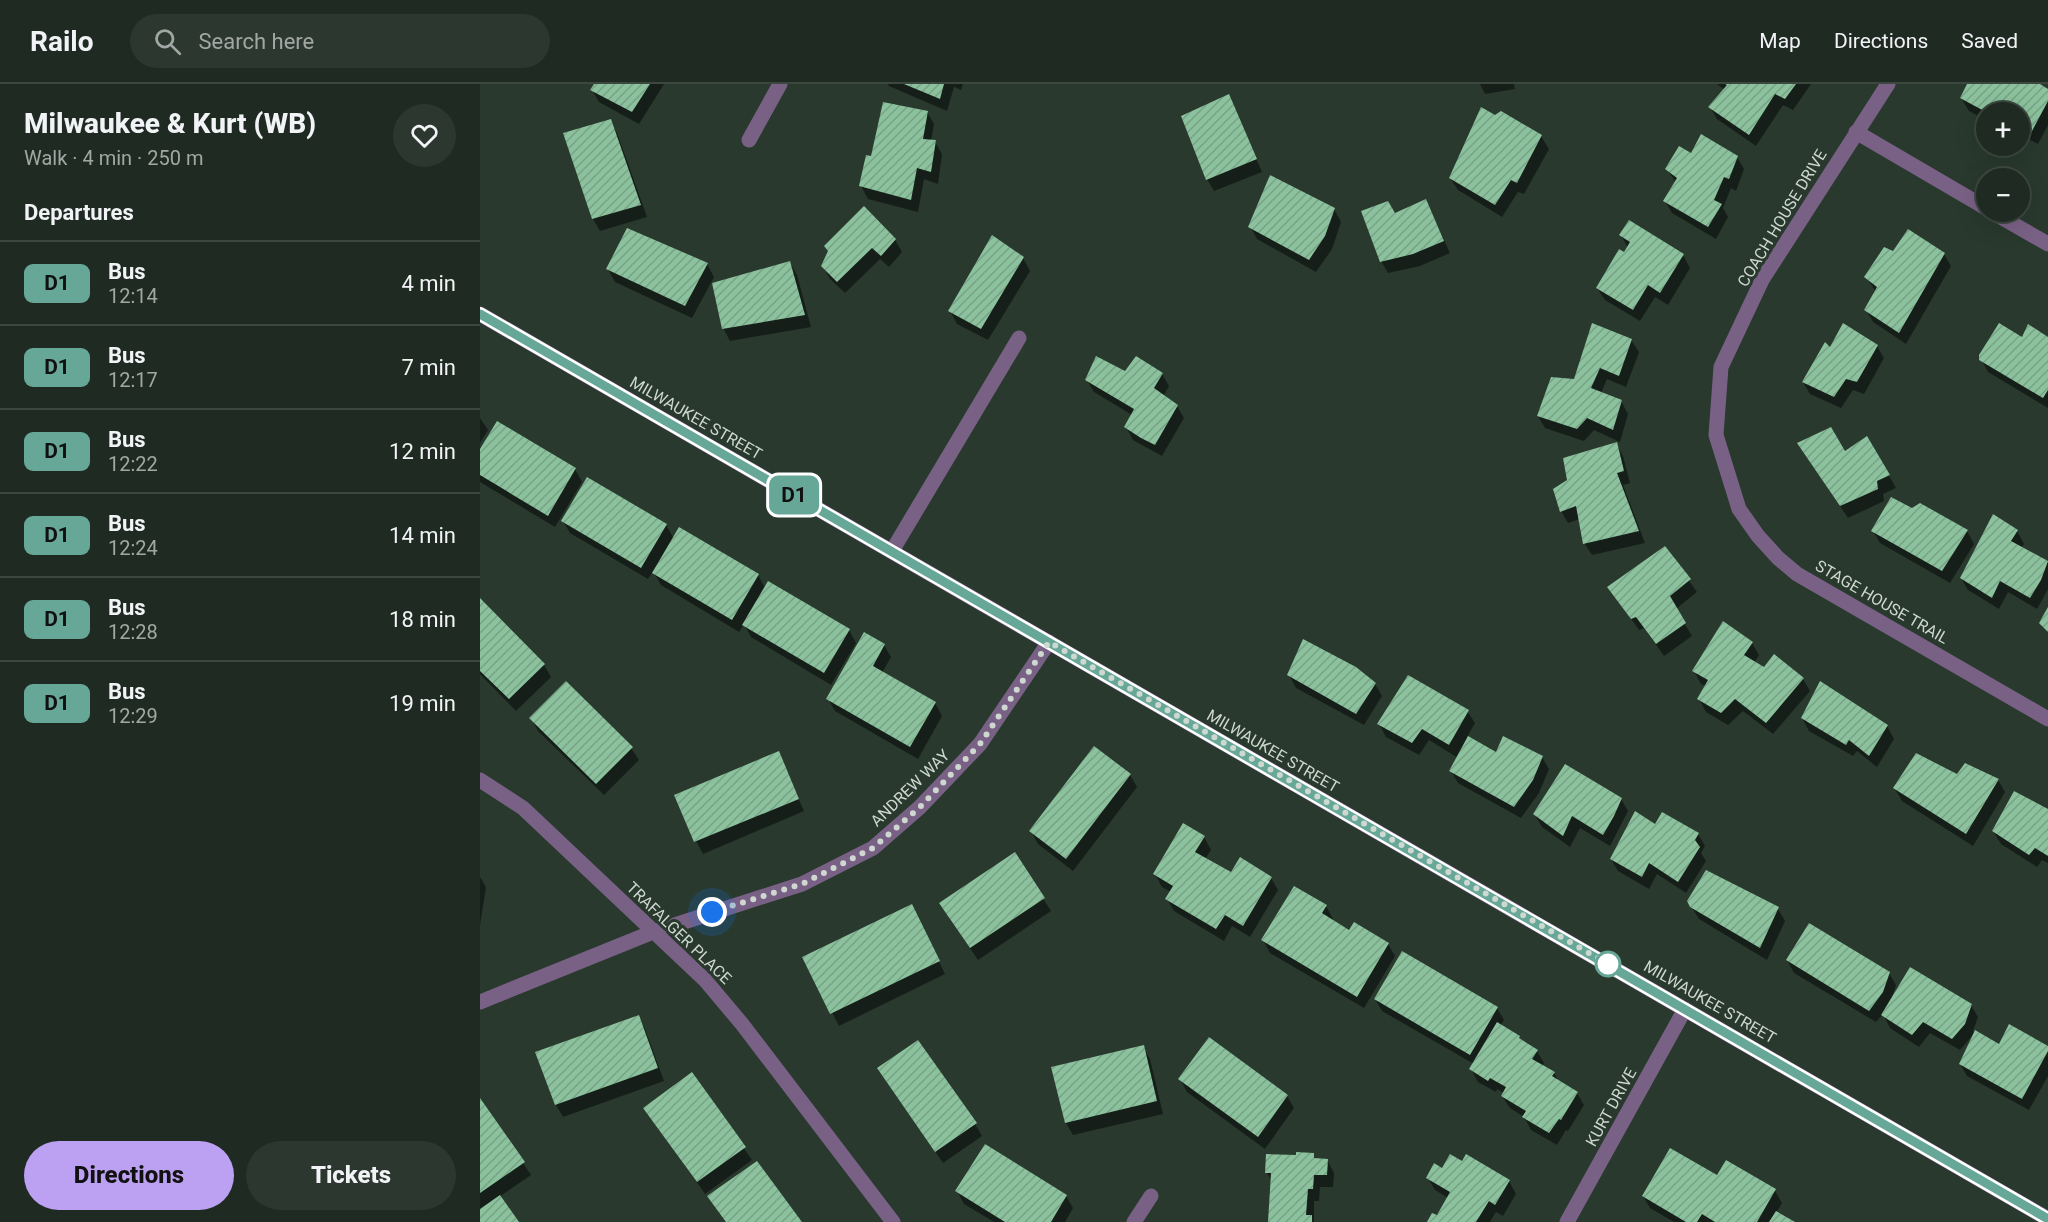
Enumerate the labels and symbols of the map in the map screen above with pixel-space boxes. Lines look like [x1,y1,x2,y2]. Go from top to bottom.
street label: COACH HOUSE DRIVE [1733,146,1831,290]
street label: MILWAUKEE STREET [627,372,766,464]
line badge: D1 [767,476,821,514]
street label: STAGE HOUSE TRAIL [1812,556,1952,648]
street label: MILWAUKEE STREET [1204,705,1343,797]
street label: ANDREW WAY [866,745,954,830]
street label: TRAFALGER PLACE [623,878,735,988]
your location [697,897,727,927]
unlabelled marker [1595,951,1621,977]
street label: MILWAUKEE STREET [1641,956,1780,1048]
street label: KURT DRIVE [1582,1064,1640,1150]

